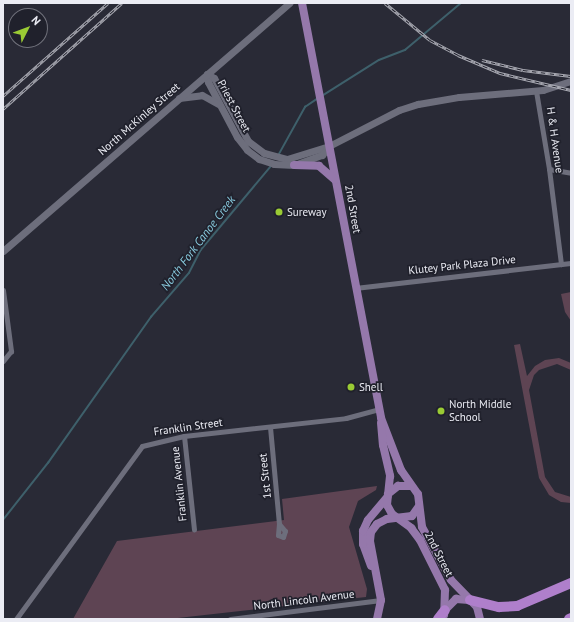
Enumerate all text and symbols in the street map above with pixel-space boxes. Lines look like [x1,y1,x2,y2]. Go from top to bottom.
north arrow [8,8,48,48]
text: N [29,13,44,28]
street label: Priest Street [215,78,253,134]
street label: North McKinley Street [95,80,183,158]
street label: H & H Avenue [544,106,566,174]
street label: 2nd Street [342,184,364,234]
water label: North Fork Canoe Creek [158,193,238,293]
place label: Sureway [287,205,327,219]
marker: Sureway [274,207,284,217]
street label: Klutey Park Plaza Drive [407,253,517,277]
place label: Shell [359,380,383,394]
marker: Shell [346,382,356,392]
place label: North Middle School [449,398,511,424]
marker: North Middle School [436,406,446,416]
street label: Franklin Street [153,416,223,438]
street label: Franklin Avenue [168,446,190,522]
street label: 1st Street [256,453,274,499]
street label: 2nd Street [422,529,456,579]
street label: North Lincoln Avenue [253,587,355,613]

